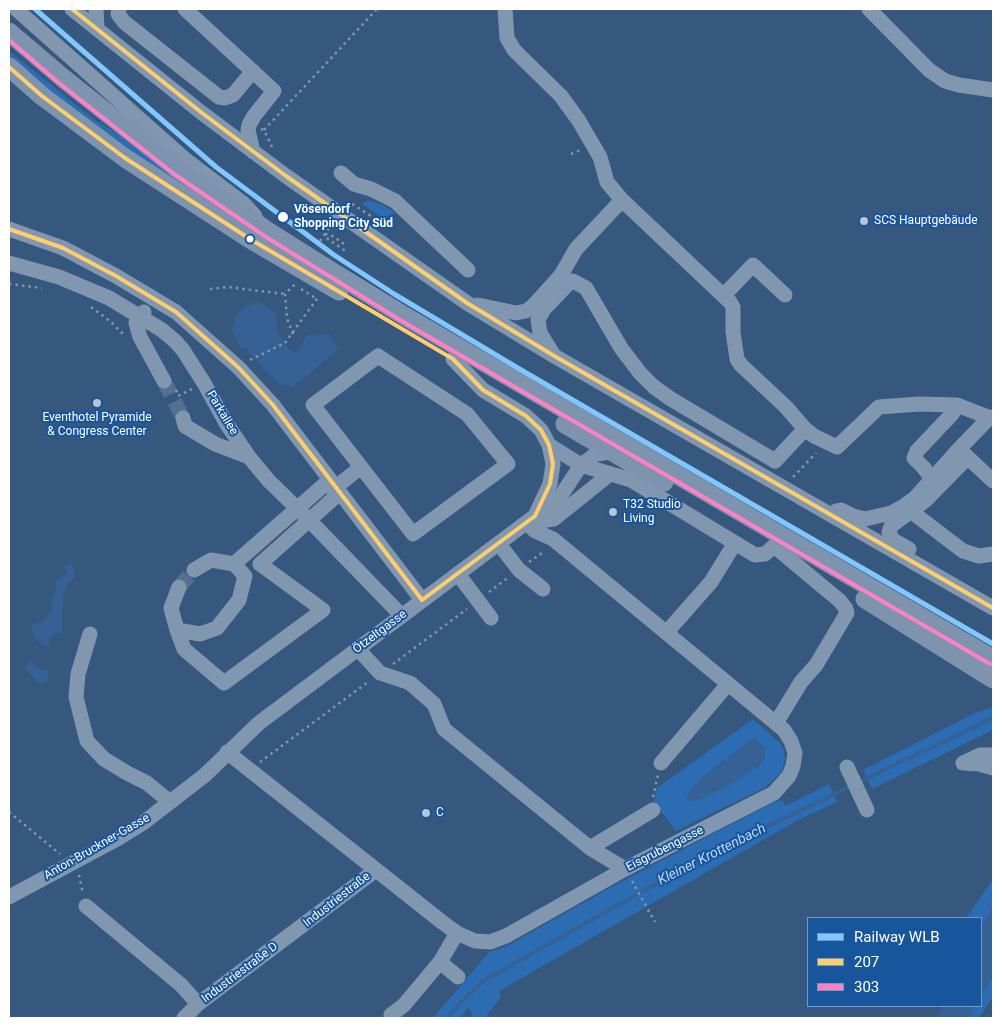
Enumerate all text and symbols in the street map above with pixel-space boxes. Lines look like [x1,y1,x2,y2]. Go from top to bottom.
place label: Vösendorf Shopping City Süd [294,203,393,231]
marker: Vösendorf Shopping City Süd [276,210,290,224]
place label: SCS Hauptgebäude [874,214,978,228]
marker: SCS Hauptgebäude [858,215,870,227]
unlabelled marker [245,234,255,244]
street label: Parkallee [203,388,241,438]
marker: Eventhotel Pyramide & Congress Center [91,397,103,409]
place label: Eventhotel Pyramide & Congress Center [42,411,152,439]
place label: T32 Studio Living [623,498,681,526]
marker: T32 Studio Living [607,506,619,518]
street label: Ötzeltgasse [350,607,410,657]
place label: C [436,806,444,820]
marker: C [420,807,432,819]
street label: Anton-Bruckner-Gasse [42,811,152,883]
water label: Kleiner Krottenbach [655,821,769,889]
street label: Eisgrubengasse [624,823,706,875]
street label: Industriestraße [301,869,373,931]
legend [807,917,982,1007]
text: Railway WLB [854,928,940,946]
street label: Industriestraße D [199,940,281,1006]
text: 207 [854,953,879,971]
text: 303 [854,978,879,996]

